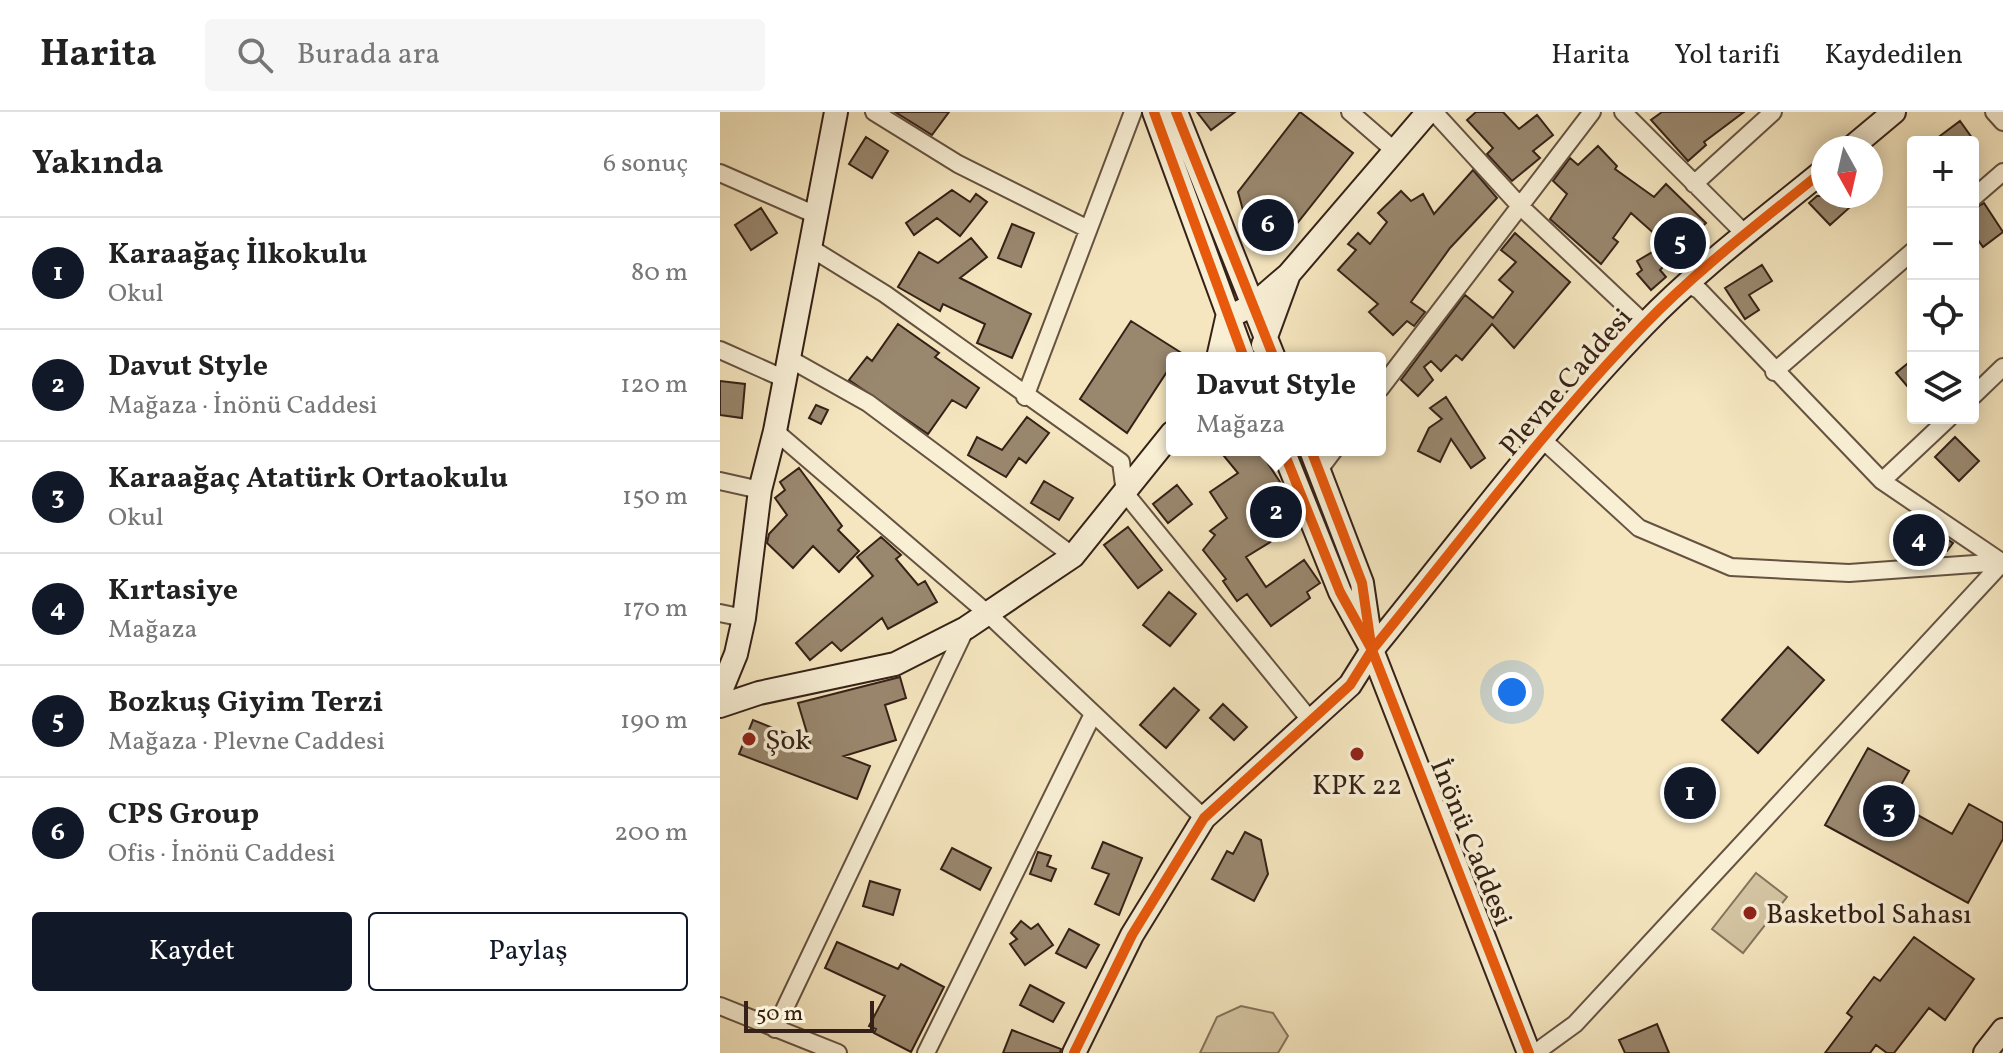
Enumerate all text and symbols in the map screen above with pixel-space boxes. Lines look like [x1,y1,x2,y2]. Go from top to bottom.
search box [205,19,765,91]
text: Harita [40,29,157,82]
icon: search [233,33,277,77]
text: Burada ara [297,34,440,76]
text: Harita [1551,36,1630,75]
text: Yol tarifi [1674,36,1780,75]
text: Kaydedilen [1824,36,1963,75]
north arrow [1811,136,1883,208]
map controls [1907,136,1979,424]
button: + [1907,136,1979,208]
text: Yakında [32,141,164,188]
text: 6 sonuç [603,146,688,182]
pin: 6 [1242,195,1294,255]
button: − [1907,208,1979,280]
pin: 5 [1654,213,1706,273]
text: Karaağaç İlkokulu [108,234,367,276]
text: 1 [53,255,63,291]
text: 80 m [631,255,688,291]
text: Okul [108,276,164,312]
button: locate [1907,280,1979,352]
street label: Plevne Caddesi [1491,300,1642,465]
text: Davut Style [108,346,268,388]
popup [1166,352,1386,456]
button: layers [1907,352,1979,424]
text: Davut Style [1196,365,1356,407]
text: 2 [51,367,65,403]
text: 120 m [620,367,688,403]
text: Mağaza · İnönü Caddesi [108,388,377,424]
text: Mağaza [1196,407,1285,443]
text: Karaağaç Atatürk Ortaokulu [108,458,508,500]
text: 3 [51,479,65,515]
text: 150 m [622,479,688,515]
pin: 2 [1250,482,1302,542]
text: Okul [108,500,164,536]
pin: 4 [1893,510,1945,570]
text: Kırtasiye [108,570,238,612]
text: 4 [50,591,66,627]
text: 170 m [623,591,688,627]
text: Mağaza [108,612,197,648]
your location [1492,672,1532,712]
text: Bozkuş Giyim Terzi [108,682,383,724]
text: 5 [52,703,64,739]
text: 190 m [620,703,688,739]
place label: Şok [765,722,810,761]
text: Mağaza · Plevne Caddesi [108,724,385,760]
marker: Şok [740,730,758,748]
marker: KPK 22 [1348,745,1366,763]
street label: İnönü Caddesi [1419,754,1522,932]
pin: 1 [1664,763,1716,823]
place label: KPK 22 [1312,767,1402,806]
pin: 3 [1863,781,1915,841]
text: CPS Group [108,794,259,836]
text: 6 [51,815,65,851]
text: 200 m [614,815,688,851]
text: Ofis · İnönü Caddesi [108,836,335,872]
place label: Basketbol Sahası [1766,896,1972,935]
marker: Basketbol Sahası [1741,904,1759,922]
button: Kaydet [32,912,352,991]
button: Paylaş [368,912,688,991]
scale bar [744,997,874,1033]
text: 50 m [756,999,803,1030]

